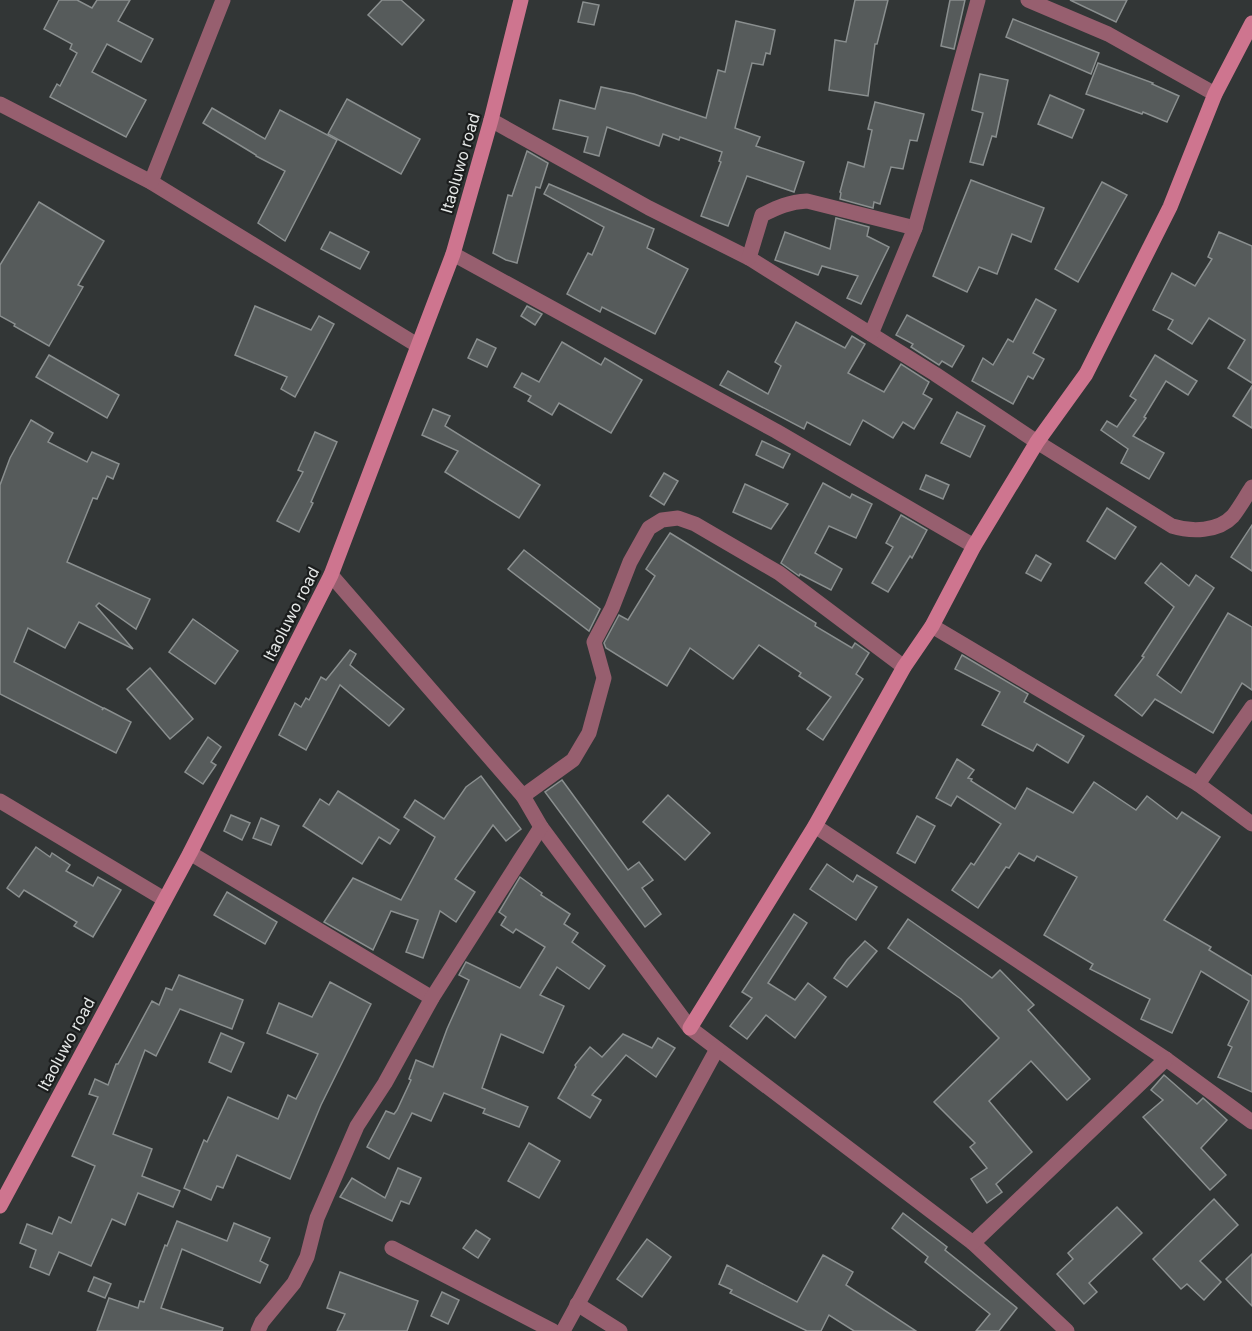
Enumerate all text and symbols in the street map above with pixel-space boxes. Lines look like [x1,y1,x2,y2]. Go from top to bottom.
street label: Itaoluwo road [436,111,484,215]
street label: Itaoluwo road [259,564,323,664]
street label: Itaoluwo road [33,994,99,1094]

